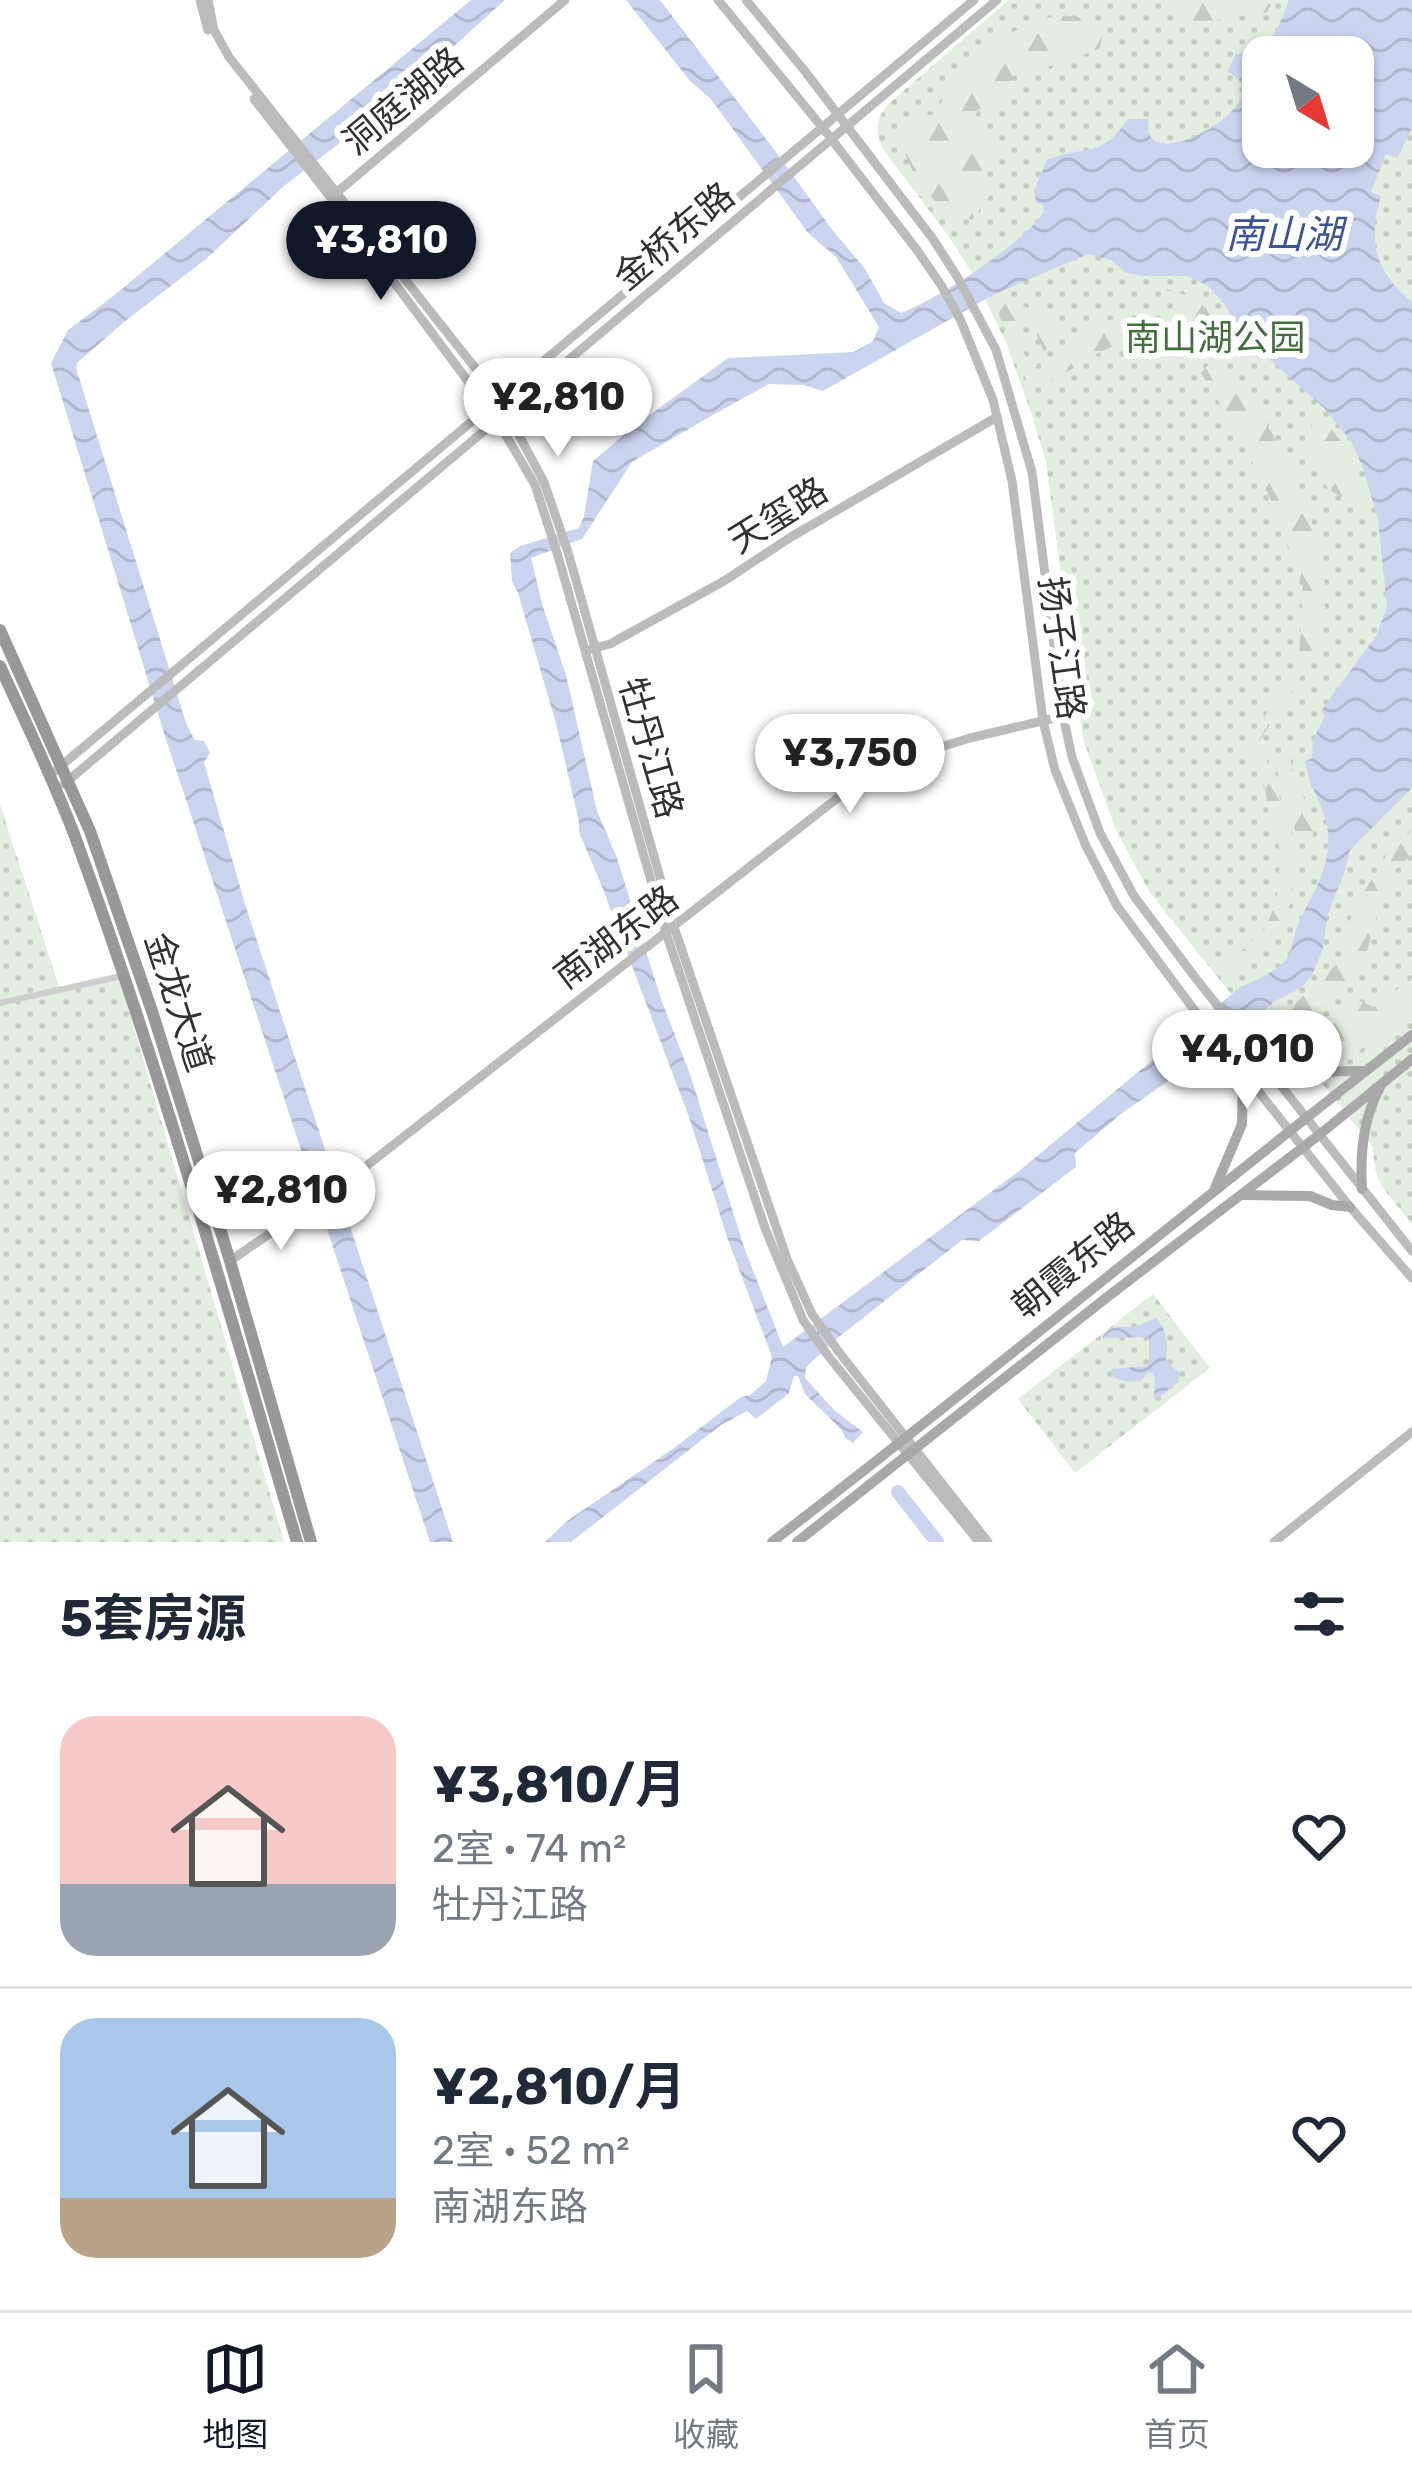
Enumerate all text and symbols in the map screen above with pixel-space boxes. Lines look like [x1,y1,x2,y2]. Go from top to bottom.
north arrow [1242,36,1374,168]
map controls [1242,36,1374,168]
street label: 洞庭湖路 [334,38,472,164]
street label: 金桥东路 [605,173,743,299]
pin: ¥3,810 [283,201,479,303]
water label: 南山湖 [1225,212,1348,258]
text: ¥3,810 [313,217,449,263]
park label: 南山湖公园 [1125,316,1305,359]
pin: ¥2,810 [460,358,656,460]
text: ¥2,810 [490,374,626,420]
street label: 天玺路 [721,468,835,562]
street label: 扬子江路 [1031,574,1093,722]
street label: 牡丹江路 [610,673,692,823]
pin: ¥3,750 [752,714,948,816]
text: ¥3,750 [782,730,918,776]
street label: 南湖东路 [546,876,686,998]
street label: 金龙大道 [136,927,222,1077]
pin: ¥4,010 [1149,1010,1345,1112]
text: ¥4,010 [1179,1026,1315,1072]
pin: ¥2,810 [183,1151,379,1253]
text: ¥2,810 [213,1167,349,1213]
street label: 朝霞东路 [1004,1203,1142,1327]
icon: filters [1286,1581,1352,1647]
text: 5套房源 [60,1588,246,1649]
text: ¥3,810/月 [432,1754,686,1815]
icon: home [156,1764,300,1908]
icon: heart [1286,1803,1352,1869]
text: 2室 · 74 m² [432,1826,626,1872]
text: 牡丹江路 [432,1882,588,1928]
text: ¥2,810/月 [432,2056,686,2117]
icon: home [156,2066,300,2210]
icon: heart [1286,2105,1352,2171]
text: 2室 · 52 m² [432,2128,629,2174]
text: 南湖东路 [432,2184,588,2230]
tab: 地图 [202,2336,268,2456]
tab: 收藏 [673,2336,739,2456]
tab: 首页 [1144,2336,1210,2456]

